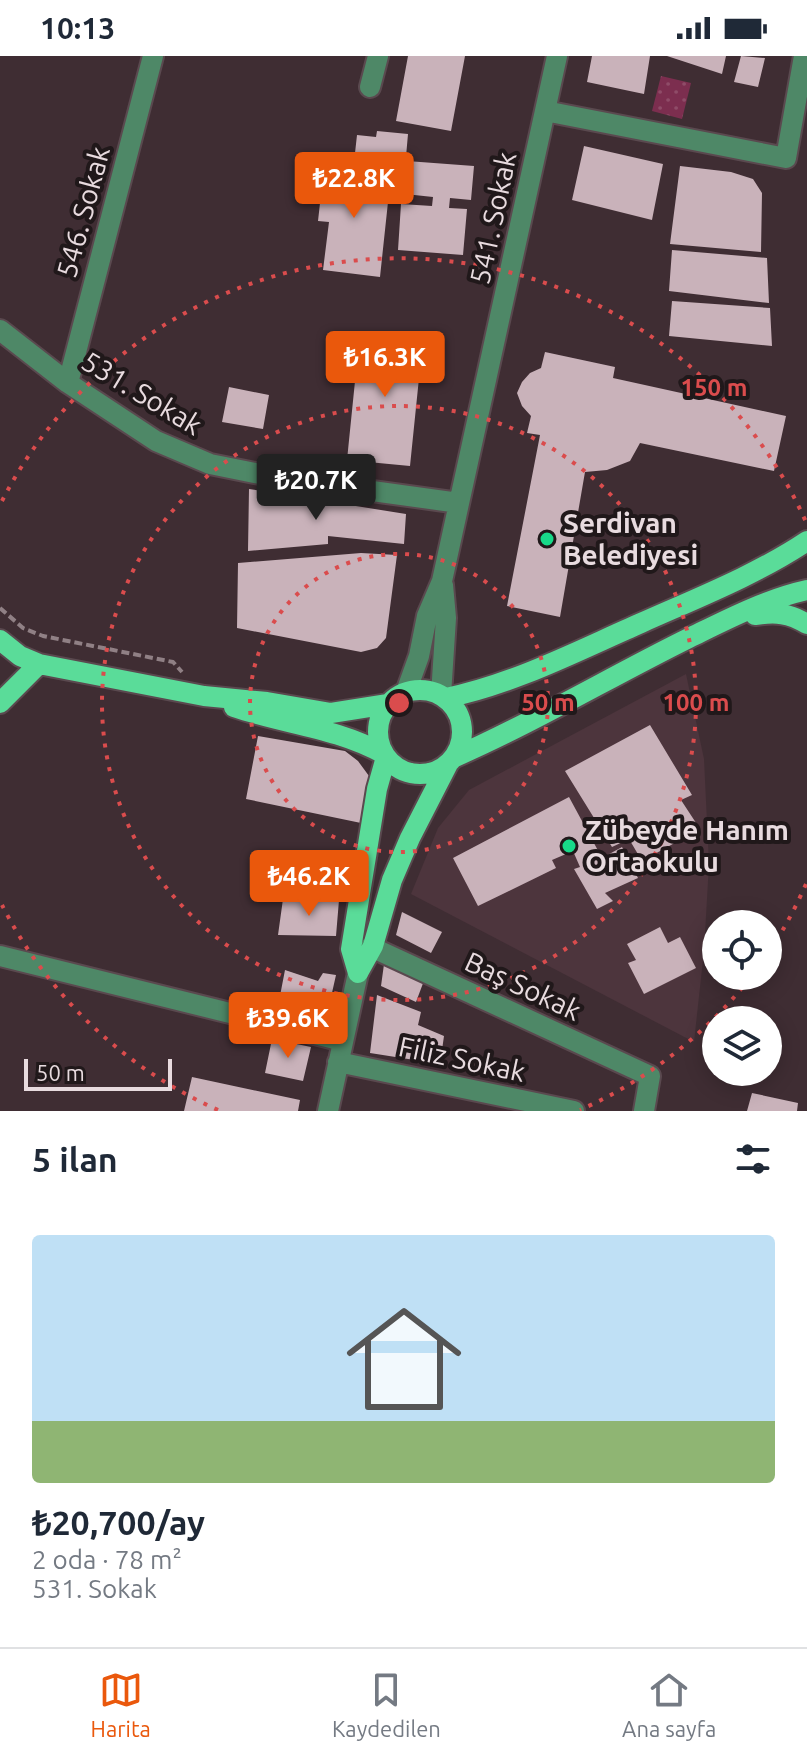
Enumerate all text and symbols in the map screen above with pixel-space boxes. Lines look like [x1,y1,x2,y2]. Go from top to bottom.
text: 10:13 [40,11,115,45]
street label: 546. Sokak [50,143,115,281]
street label: 541. Sokak [463,149,522,287]
pin: ₺22.8K [289,152,419,220]
text: ₺22.8K [313,163,395,192]
pin: ₺16.3K [320,331,450,399]
text: ₺16.3K [344,342,426,371]
street label: 531. Sokak [77,345,208,440]
text: 150 m [681,374,747,401]
pin: ₺20.7K [251,454,381,522]
text: ₺20.7K [275,465,357,494]
place label: Serdivan Belediyesi [563,507,698,570]
marker: Serdivan Belediyesi [538,530,556,548]
centre of rings [385,689,413,717]
text: 50 m [521,689,575,716]
text: 100 m [663,689,729,716]
place label: Zübeyde Hanım Ortaokulu [585,814,789,877]
marker: Zübeyde Hanım Ortaokulu [560,837,578,855]
pin: ₺46.2K [244,850,374,918]
text: ₺46.2K [268,861,350,890]
map controls [702,910,782,1086]
button: locate [702,910,782,990]
street label: Baş Sokak [460,945,586,1026]
pin: ₺39.6K [223,992,353,1060]
text: ₺39.6K [247,1003,329,1032]
button: layers [702,1006,782,1086]
street label: Filiz Sokak [396,1030,528,1087]
scale bar [24,1055,172,1091]
text: 50 m [36,1060,85,1085]
icon: filters [731,1137,775,1181]
text: 5 ilan [32,1140,118,1178]
icon: home [332,1287,476,1431]
text: ₺20,700/ay [32,1503,205,1541]
text: 2 oda · 78 m² [32,1545,182,1574]
text: 531. Sokak [32,1574,157,1603]
tab: Harita [91,1668,151,1741]
tab: Kaydedilen [332,1668,441,1741]
tab: Ana sayfa [622,1668,716,1741]

